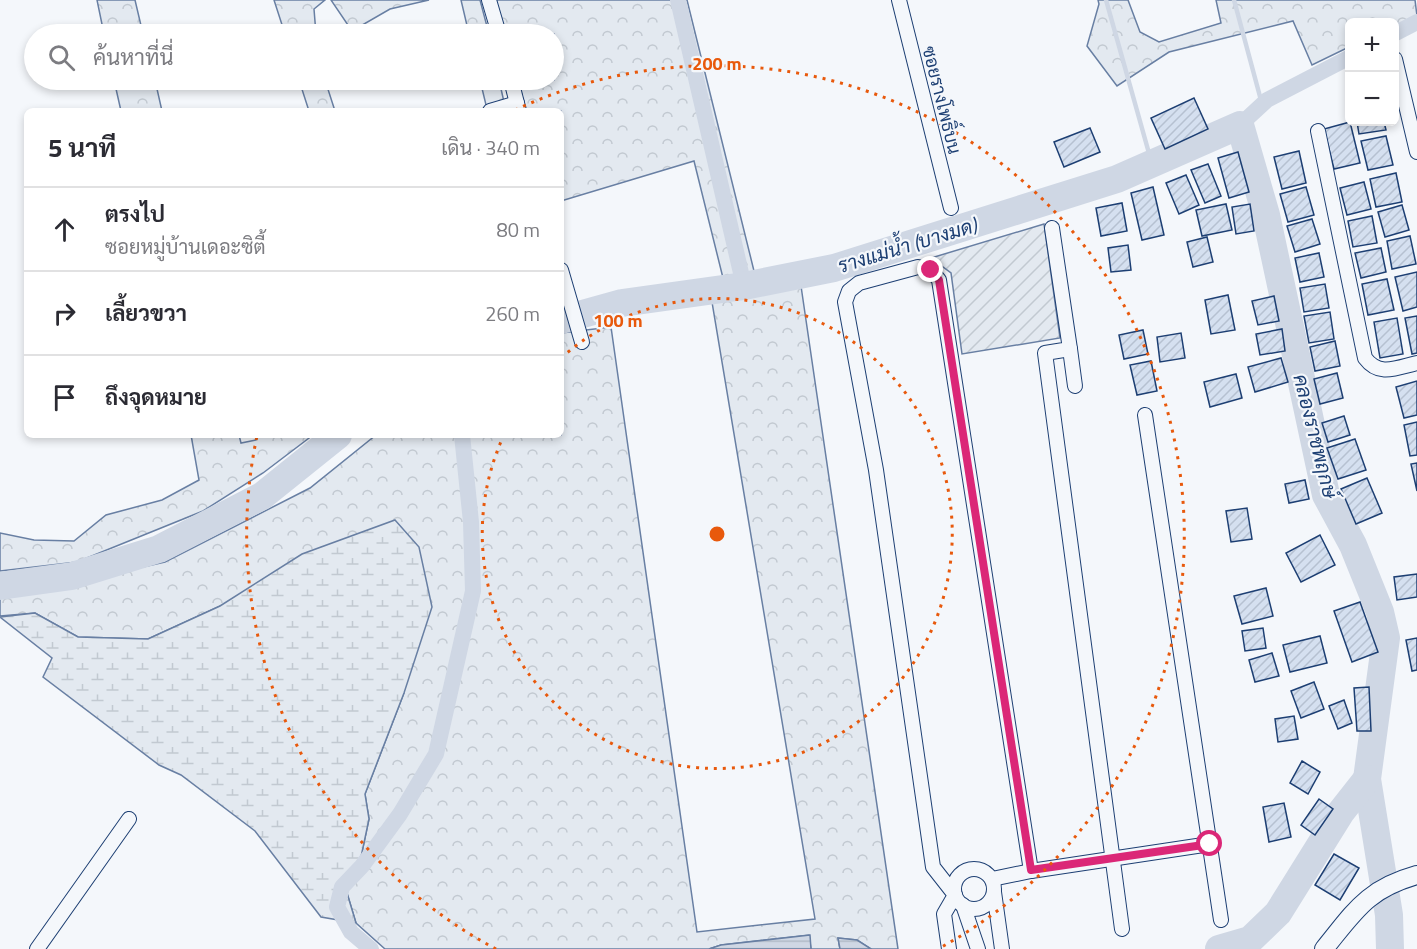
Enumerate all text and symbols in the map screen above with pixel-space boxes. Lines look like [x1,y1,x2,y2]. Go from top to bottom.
map controls [1345,18,1399,126]
button: + [1345,18,1399,72]
search box [24,24,564,90]
text: ค้นหาที่นี่ [93,40,173,74]
icon: search [45,41,78,74]
street label: ซอยรางโพธิ์บน [916,43,971,157]
text: 200 m [692,50,742,77]
button: − [1345,72,1399,126]
text: 5 นาที [48,128,116,167]
text: เดิน · 340 m [441,132,540,163]
text: ตรงไป [105,197,165,231]
water label: รางแม่น้ำ (บางมด) [833,207,982,281]
icon: ahead [48,213,81,246]
text: 80 m [496,214,540,245]
text: ซอยหมู่บ้านเดอะซิตี้ [105,231,266,262]
route end [917,256,943,282]
text: เลี้ยวขวา [105,296,187,330]
icon: right [48,297,81,330]
text: 260 m [485,298,540,329]
text: 100 m [593,307,643,334]
water label: คลองราชพฤกษ์ [1286,371,1347,504]
text: ถึงจุดหมาย [105,380,207,414]
icon: arrive [48,381,81,414]
centre of rings [707,524,727,544]
route start [1196,830,1222,856]

